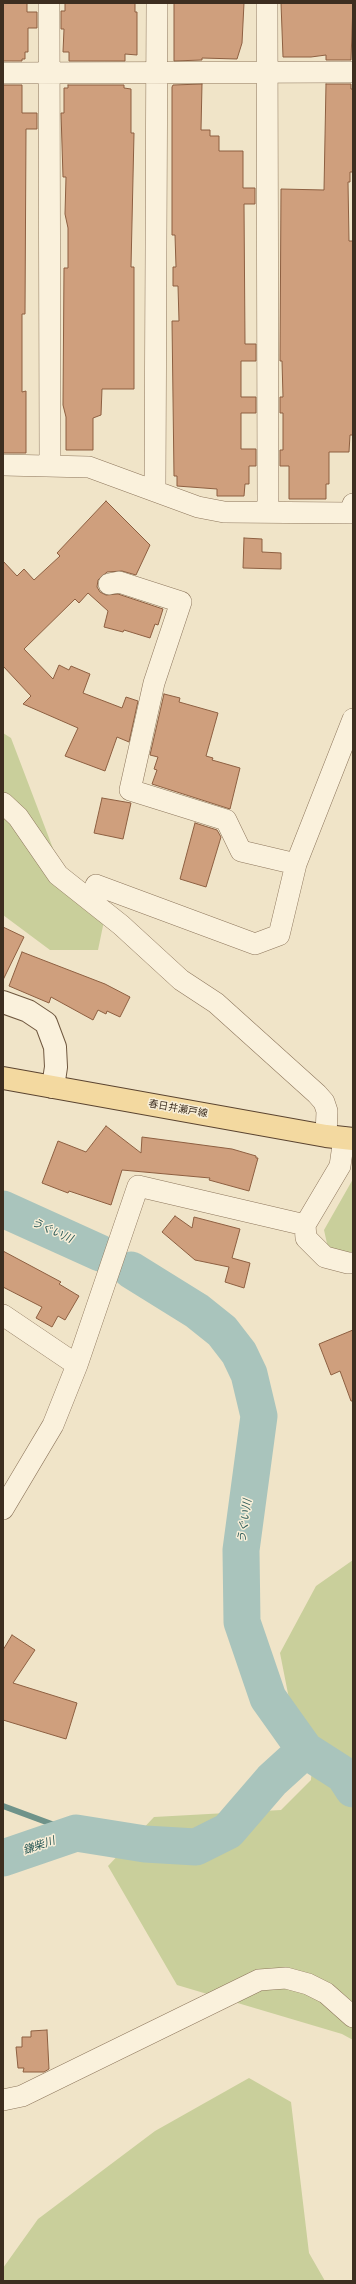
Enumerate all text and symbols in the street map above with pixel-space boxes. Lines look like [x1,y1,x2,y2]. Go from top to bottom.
street label: 春日井瀬戸線 [147,1098,209,1120]
water label: うぐい川 [29,1216,75,1246]
water label: うぐい川 [235,1498,255,1544]
water label: 鎌柴川 [21,1834,57,1858]

